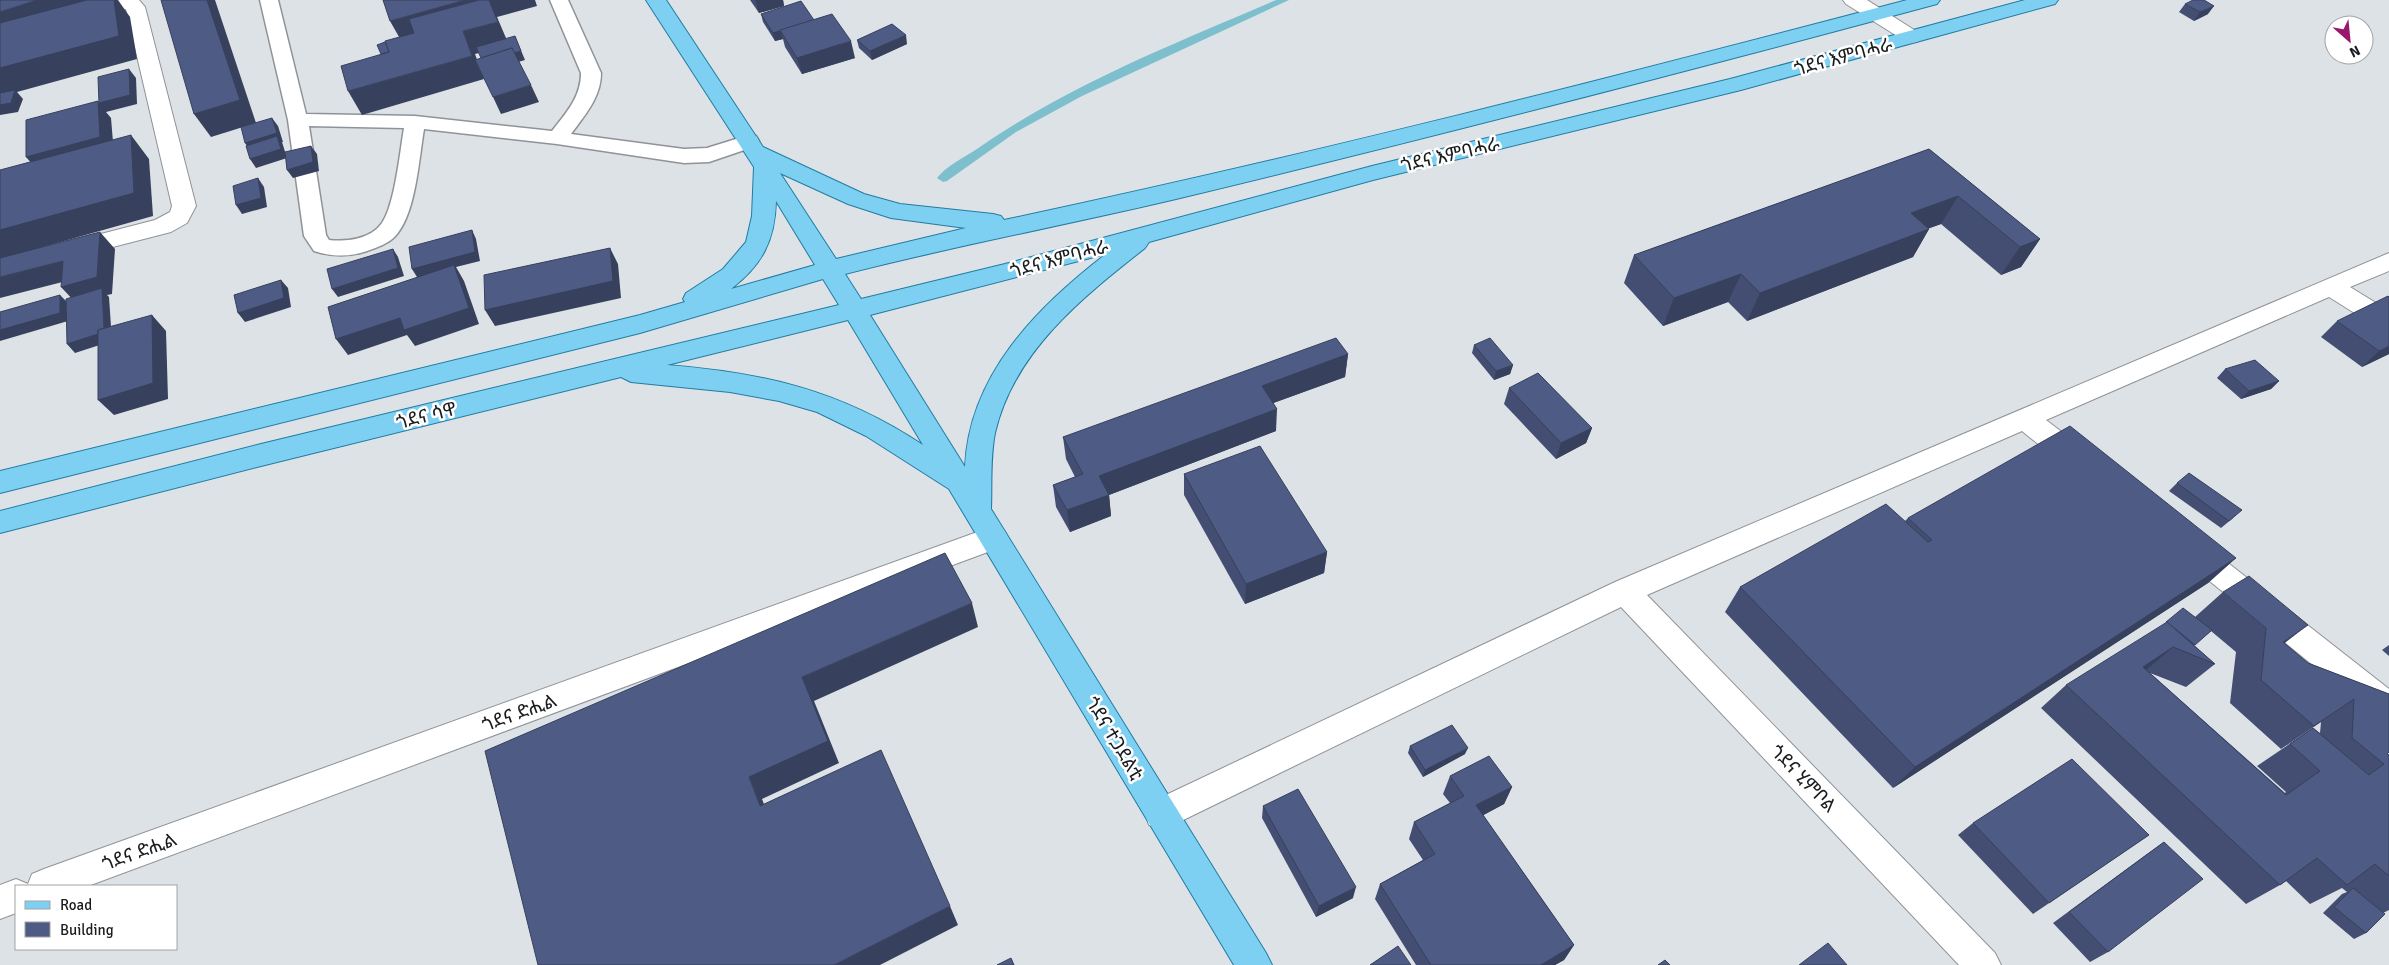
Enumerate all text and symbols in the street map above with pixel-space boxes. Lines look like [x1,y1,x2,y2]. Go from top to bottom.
north arrow [2324,15,2374,65]
street label: ጎደና እምባሓራ [1792,32,1895,82]
text: N [2346,41,2363,61]
street label: ጎደና እምባሓራ [1399,132,1502,178]
street label: ጎደና እምባሓራ [1008,234,1111,284]
street label: ጎደና ሳዋ [394,397,459,435]
street label: ጎደና ድሒል [479,688,560,737]
street label: ጎደና ተጋደልቲ [1080,692,1149,785]
street label: ጎደና ሂምቦል [1765,740,1842,818]
street label: ጎደና ድሒል [99,827,180,876]
legend [15,885,178,950]
text: Road [60,896,92,914]
text: Building [60,921,114,939]

